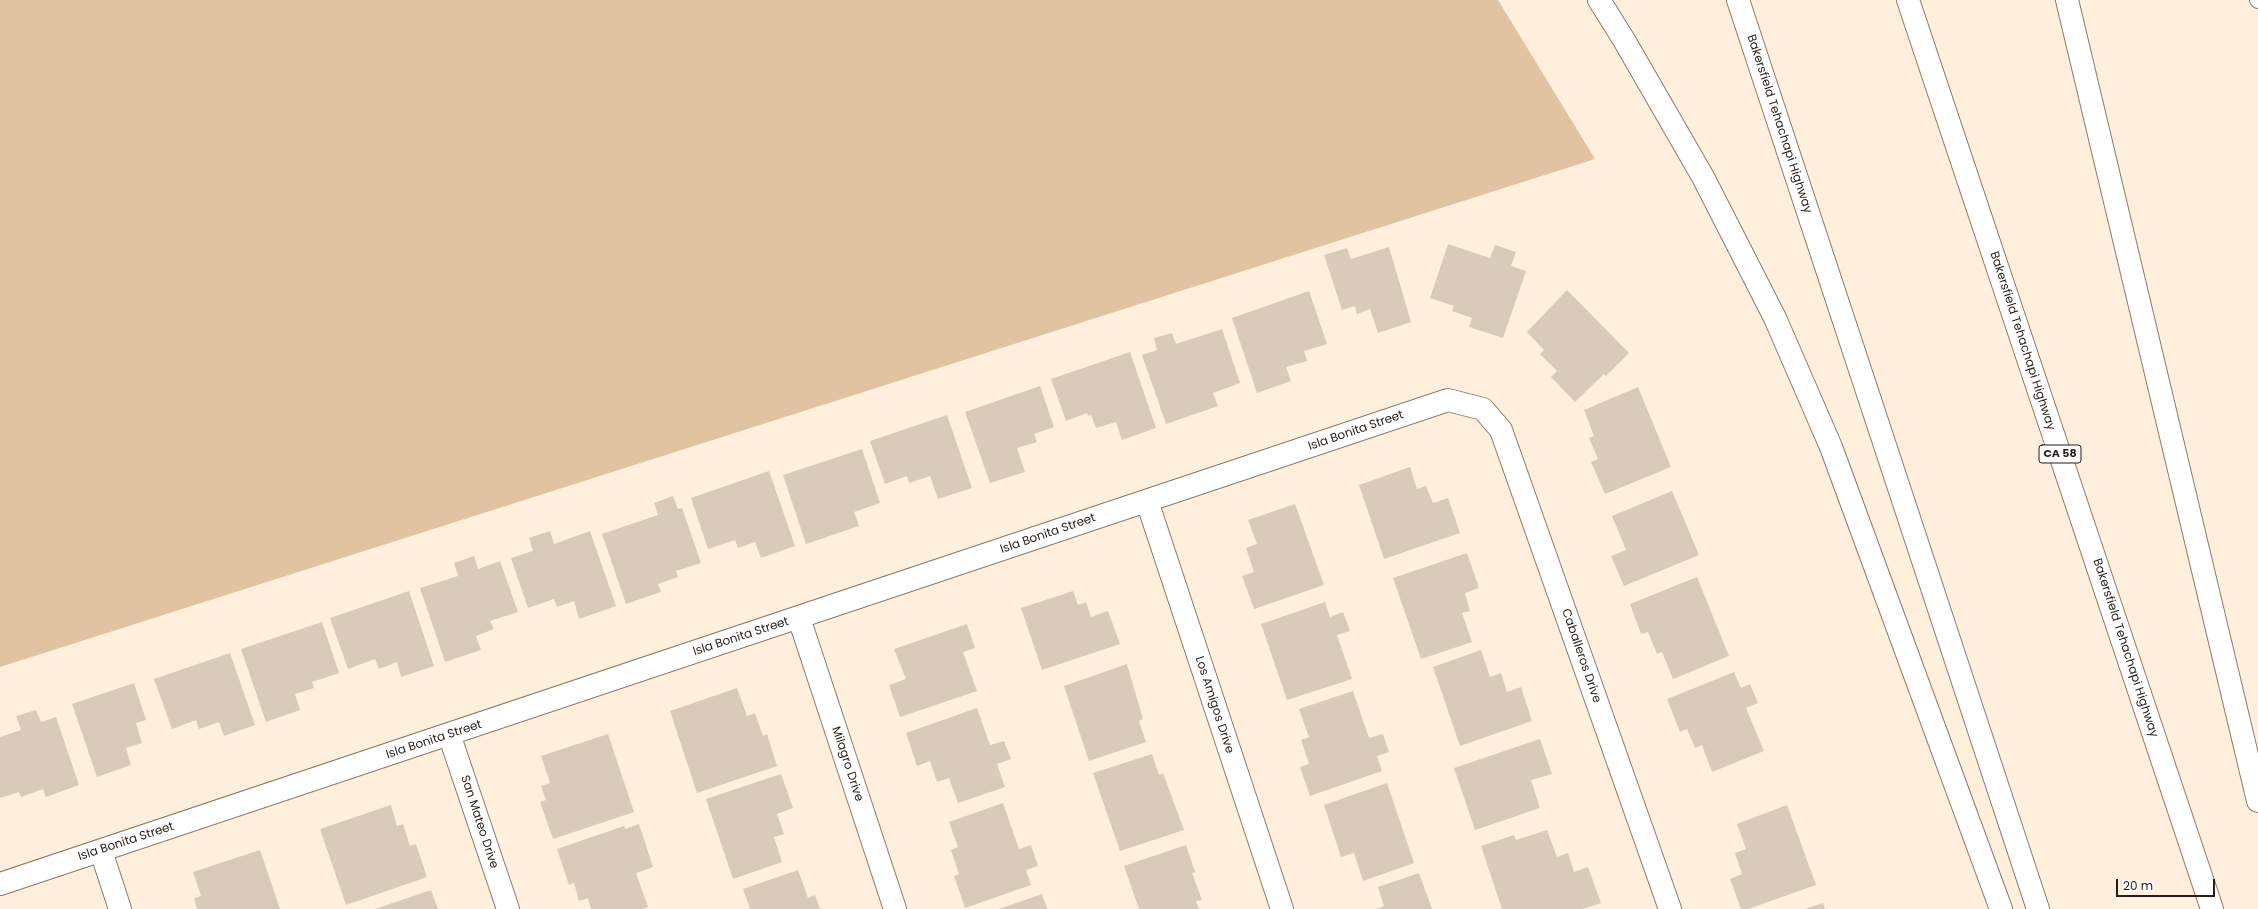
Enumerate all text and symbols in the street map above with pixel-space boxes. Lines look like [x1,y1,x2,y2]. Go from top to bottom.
street label: Bakersfield Tehachapi Highway [1743,33,1815,215]
street label: Bakersfield Tehachapi Highway [1986,250,2058,432]
street label: Isla Bonita Street [1306,408,1406,454]
road number: CA 58 [2039,445,2081,463]
street label: Isla Bonita Street [998,511,1098,557]
street label: Bakersfield Tehachapi Highway [2089,557,2161,739]
street label: Caballeros Drive [1558,607,1604,705]
street label: Isla Bonita Street [691,615,791,659]
street label: Los Amigos Drive [1192,655,1236,755]
street label: Isla Bonita Street [384,718,484,762]
street label: Milagro Drive [828,725,866,803]
street label: San Mateo Drive [457,774,501,870]
street label: Isla Bonita Street [76,820,176,864]
scale bar [2118,871,2217,897]
text: 20 m [2123,877,2153,894]

